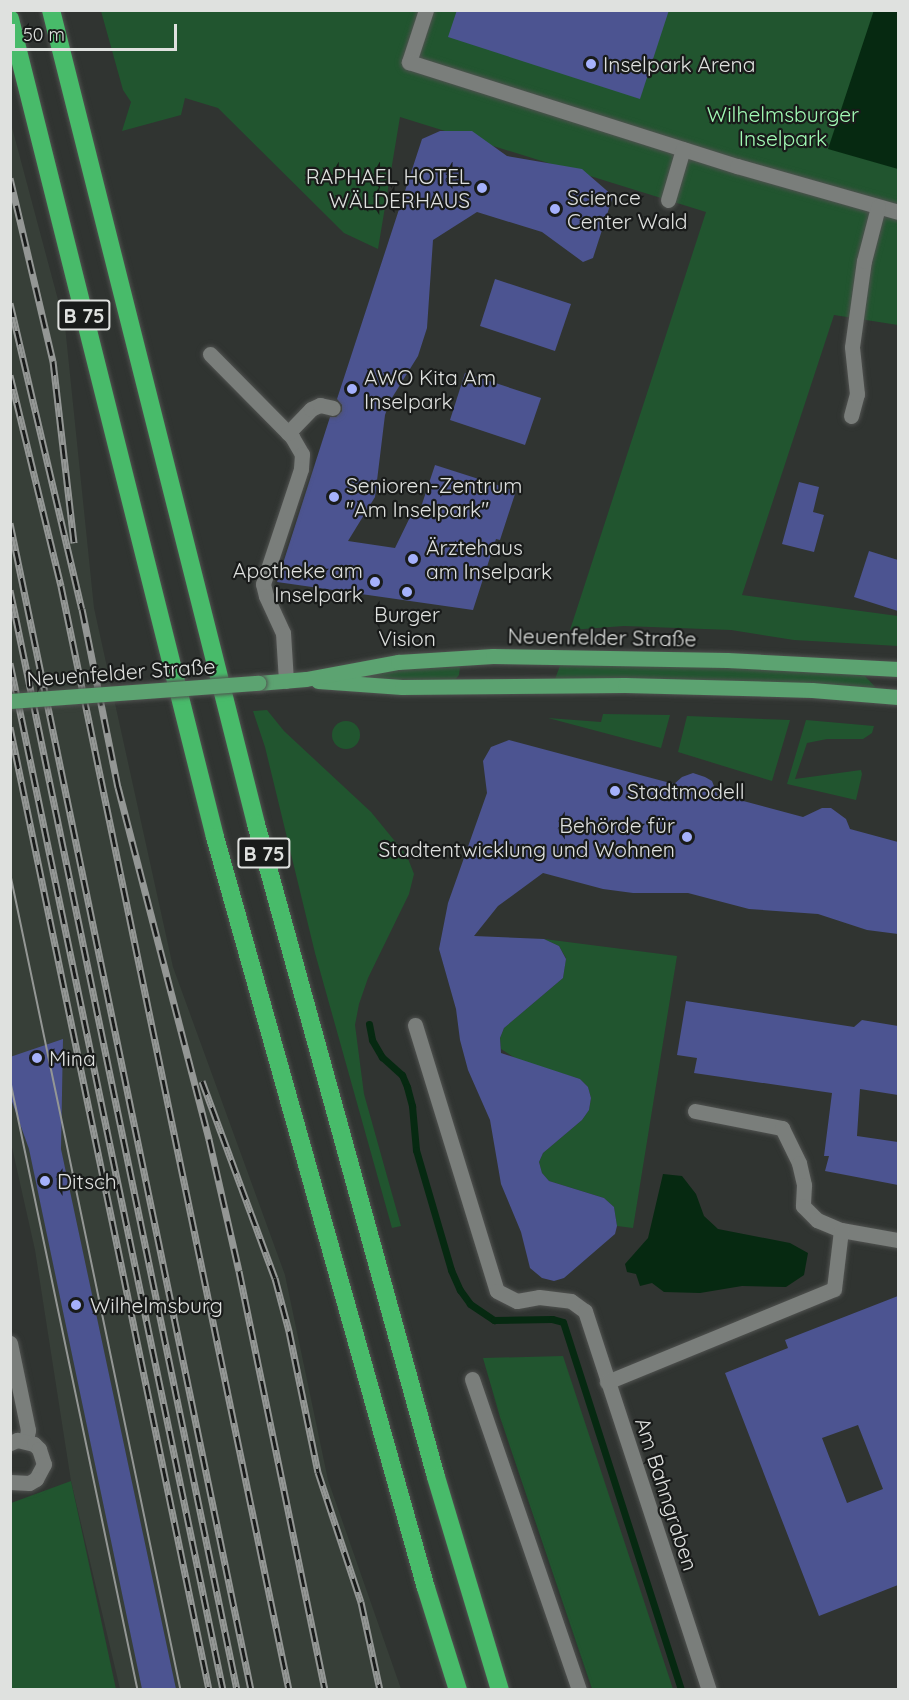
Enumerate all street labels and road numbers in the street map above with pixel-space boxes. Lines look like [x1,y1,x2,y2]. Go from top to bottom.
road number: B 75 [57,298,111,332]
street label: Neuenfelder Straße [507,623,697,651]
street label: Neuenfelder Straße [26,653,216,691]
road number: B 75 [237,836,291,870]
street label: Am Bahngraben [630,1414,704,1574]

